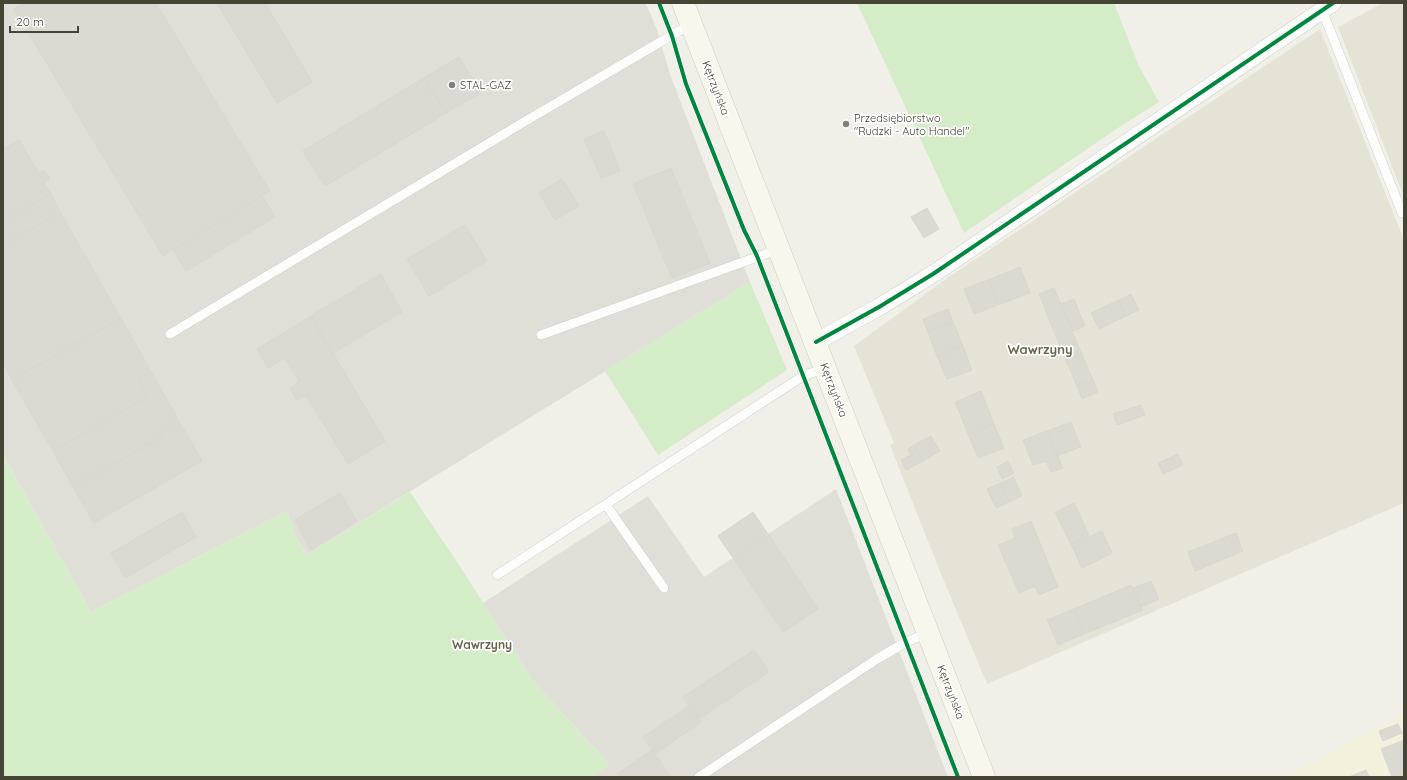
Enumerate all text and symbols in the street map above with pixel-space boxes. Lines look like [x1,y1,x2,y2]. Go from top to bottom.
scale bar [10,8,78,34]
text: 20 m [16,14,44,29]
street label: Kętrzyńska [699,59,733,117]
place label: STAL-GAZ [460,78,511,92]
marker: STAL-GAZ [447,80,457,90]
place label: Przedsiębiorstwo "Rudzki - Auto Handel" [854,111,969,138]
marker: Przedsiębiorstwo "Rudzki - Auto Handel" [841,119,851,129]
district label: Wawrzyny [1007,341,1073,357]
street label: Kętrzyńska [817,361,851,419]
district label: Wawrzyny [452,637,512,652]
street label: Kętrzyńska [934,663,968,721]

